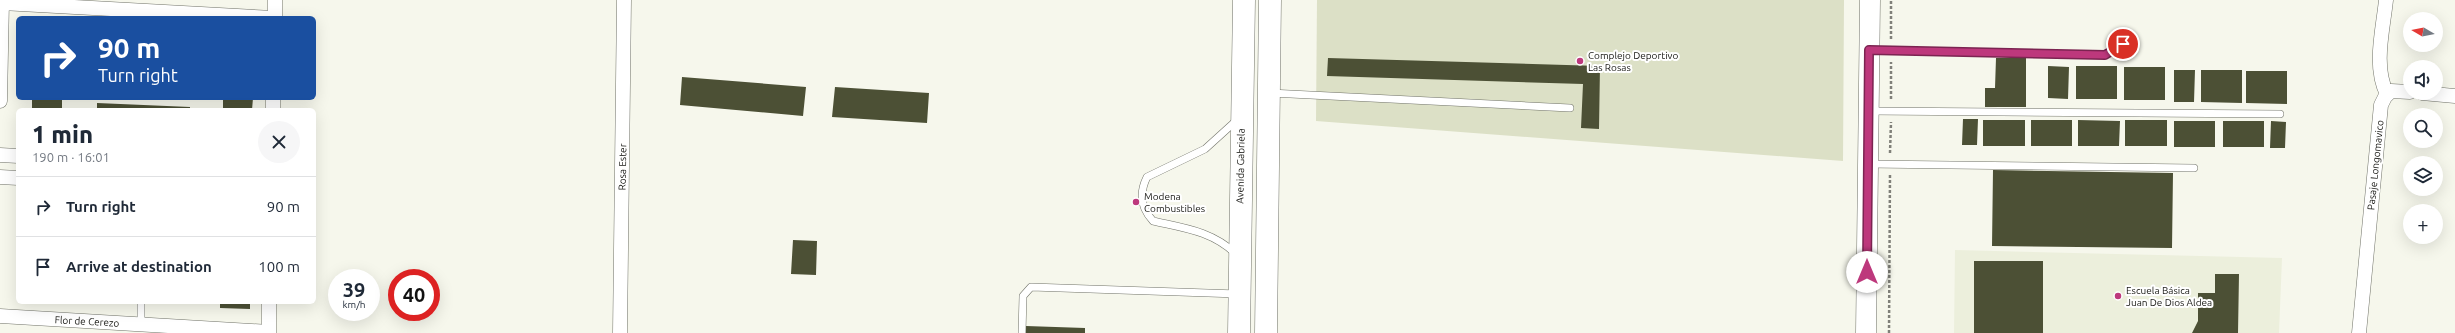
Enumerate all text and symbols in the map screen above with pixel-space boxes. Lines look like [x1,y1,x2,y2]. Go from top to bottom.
north arrow [2403,12,2443,52]
map controls [2403,12,2443,244]
pin [2106,27,2140,61]
icon: right [32,32,84,84]
text: 90 m [98,32,160,63]
icon: arrive [2112,33,2134,55]
place label: Complejo Deportivo Las Rosas [1588,50,1678,73]
marker: Complejo Deportivo Las Rosas [1575,56,1585,66]
button: sound [2403,60,2443,100]
text: Turn right [98,65,178,85]
button: search [2403,108,2443,148]
street label: Pasaje Longomavico [2365,119,2386,211]
text: 1 min [32,121,93,148]
button: close [258,121,300,163]
street label: Avenida Gabriela [1234,128,1247,204]
street label: Rosa Ester [617,143,628,191]
text: 190 m · 16:01 [32,150,110,164]
button: layers [2403,156,2443,196]
place label: Modena Combustibles [1144,191,1205,214]
icon: right [32,196,54,218]
marker: Modena Combustibles [1131,197,1141,207]
text: Turn right [66,198,136,215]
text: 90 m [267,198,300,215]
button: + [2403,204,2443,244]
position arrow [1846,251,1888,293]
icon: arrive [32,256,54,278]
text: Arrive at destination [66,258,212,275]
text: 100 m [258,258,300,275]
speed limit sign: 40 [388,269,440,321]
text: 39 [343,278,365,301]
place label: Escuela Básica Juan De Dios Aldea [2126,285,2212,308]
marker: Escuela Básica Juan De Dios Aldea [2113,291,2123,301]
text: km/h [342,299,366,310]
street label: Flor de Cerezo [54,314,120,329]

